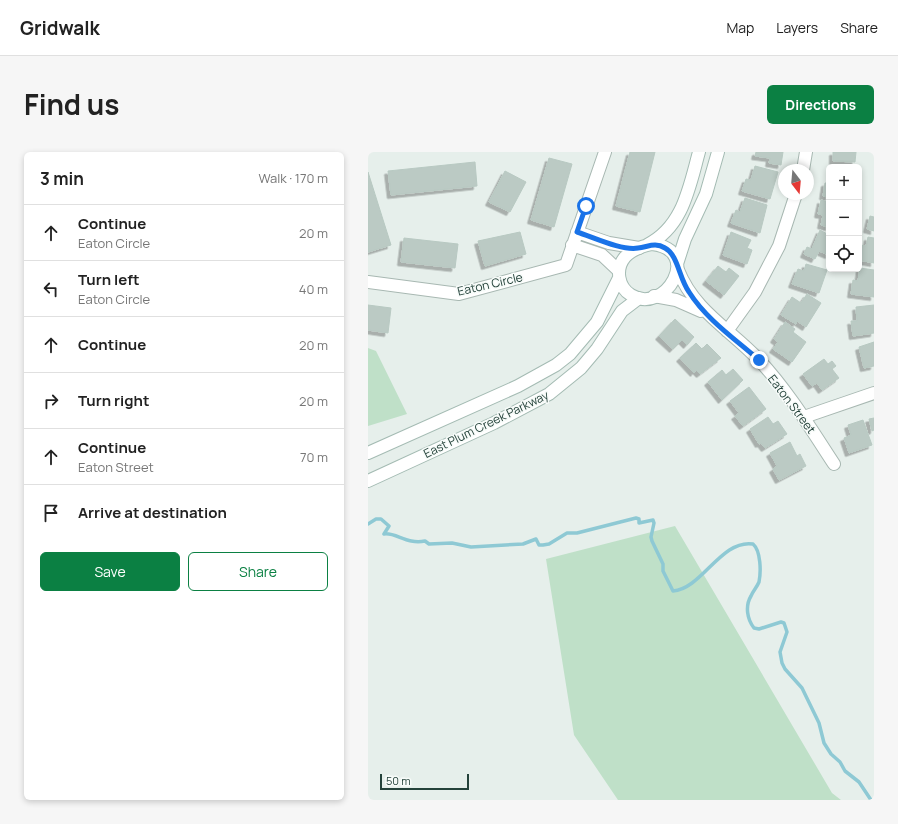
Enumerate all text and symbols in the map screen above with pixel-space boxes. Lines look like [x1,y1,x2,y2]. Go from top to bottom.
text: Gridwalk [20,15,100,41]
text: Map [726,18,754,37]
text: Layers [776,18,818,37]
text: Share [840,18,878,37]
text: Find us [24,85,119,123]
button: Directions [767,85,874,124]
north arrow [778,164,814,200]
map controls [826,164,862,272]
button: + [826,164,862,200]
text: 3 min [40,167,84,190]
text: Walk · 170 m [258,169,328,187]
route start [577,197,595,215]
button: − [826,200,862,236]
text: Continue [78,213,146,234]
icon: ahead [40,222,62,244]
text: 20 m [299,224,328,242]
text: Eaton Circle [78,234,150,252]
button: locate [826,236,862,272]
street label: Eaton Circle [456,268,524,300]
text: Turn left [78,269,140,290]
icon: left [40,278,62,300]
text: 40 m [299,280,328,298]
text: Eaton Circle [78,290,150,308]
icon: ahead [40,334,62,356]
text: Continue [78,334,146,355]
text: 20 m [299,336,328,354]
route end [750,351,768,369]
street label: Eaton Street [764,371,820,437]
street label: East Plum Creek Parkway [421,386,552,462]
icon: right [40,390,62,412]
text: Turn right [78,390,149,411]
text: 20 m [299,392,328,410]
text: Continue [78,437,146,458]
icon: ahead [40,446,62,468]
text: 70 m [300,448,328,466]
text: Eaton Street [78,458,154,476]
icon: arrive [40,502,62,524]
text: Arrive at destination [78,502,227,523]
button: Save [40,552,180,591]
button: Share [188,552,328,591]
scale bar [380,772,469,791]
text: 50 m [386,773,411,788]

